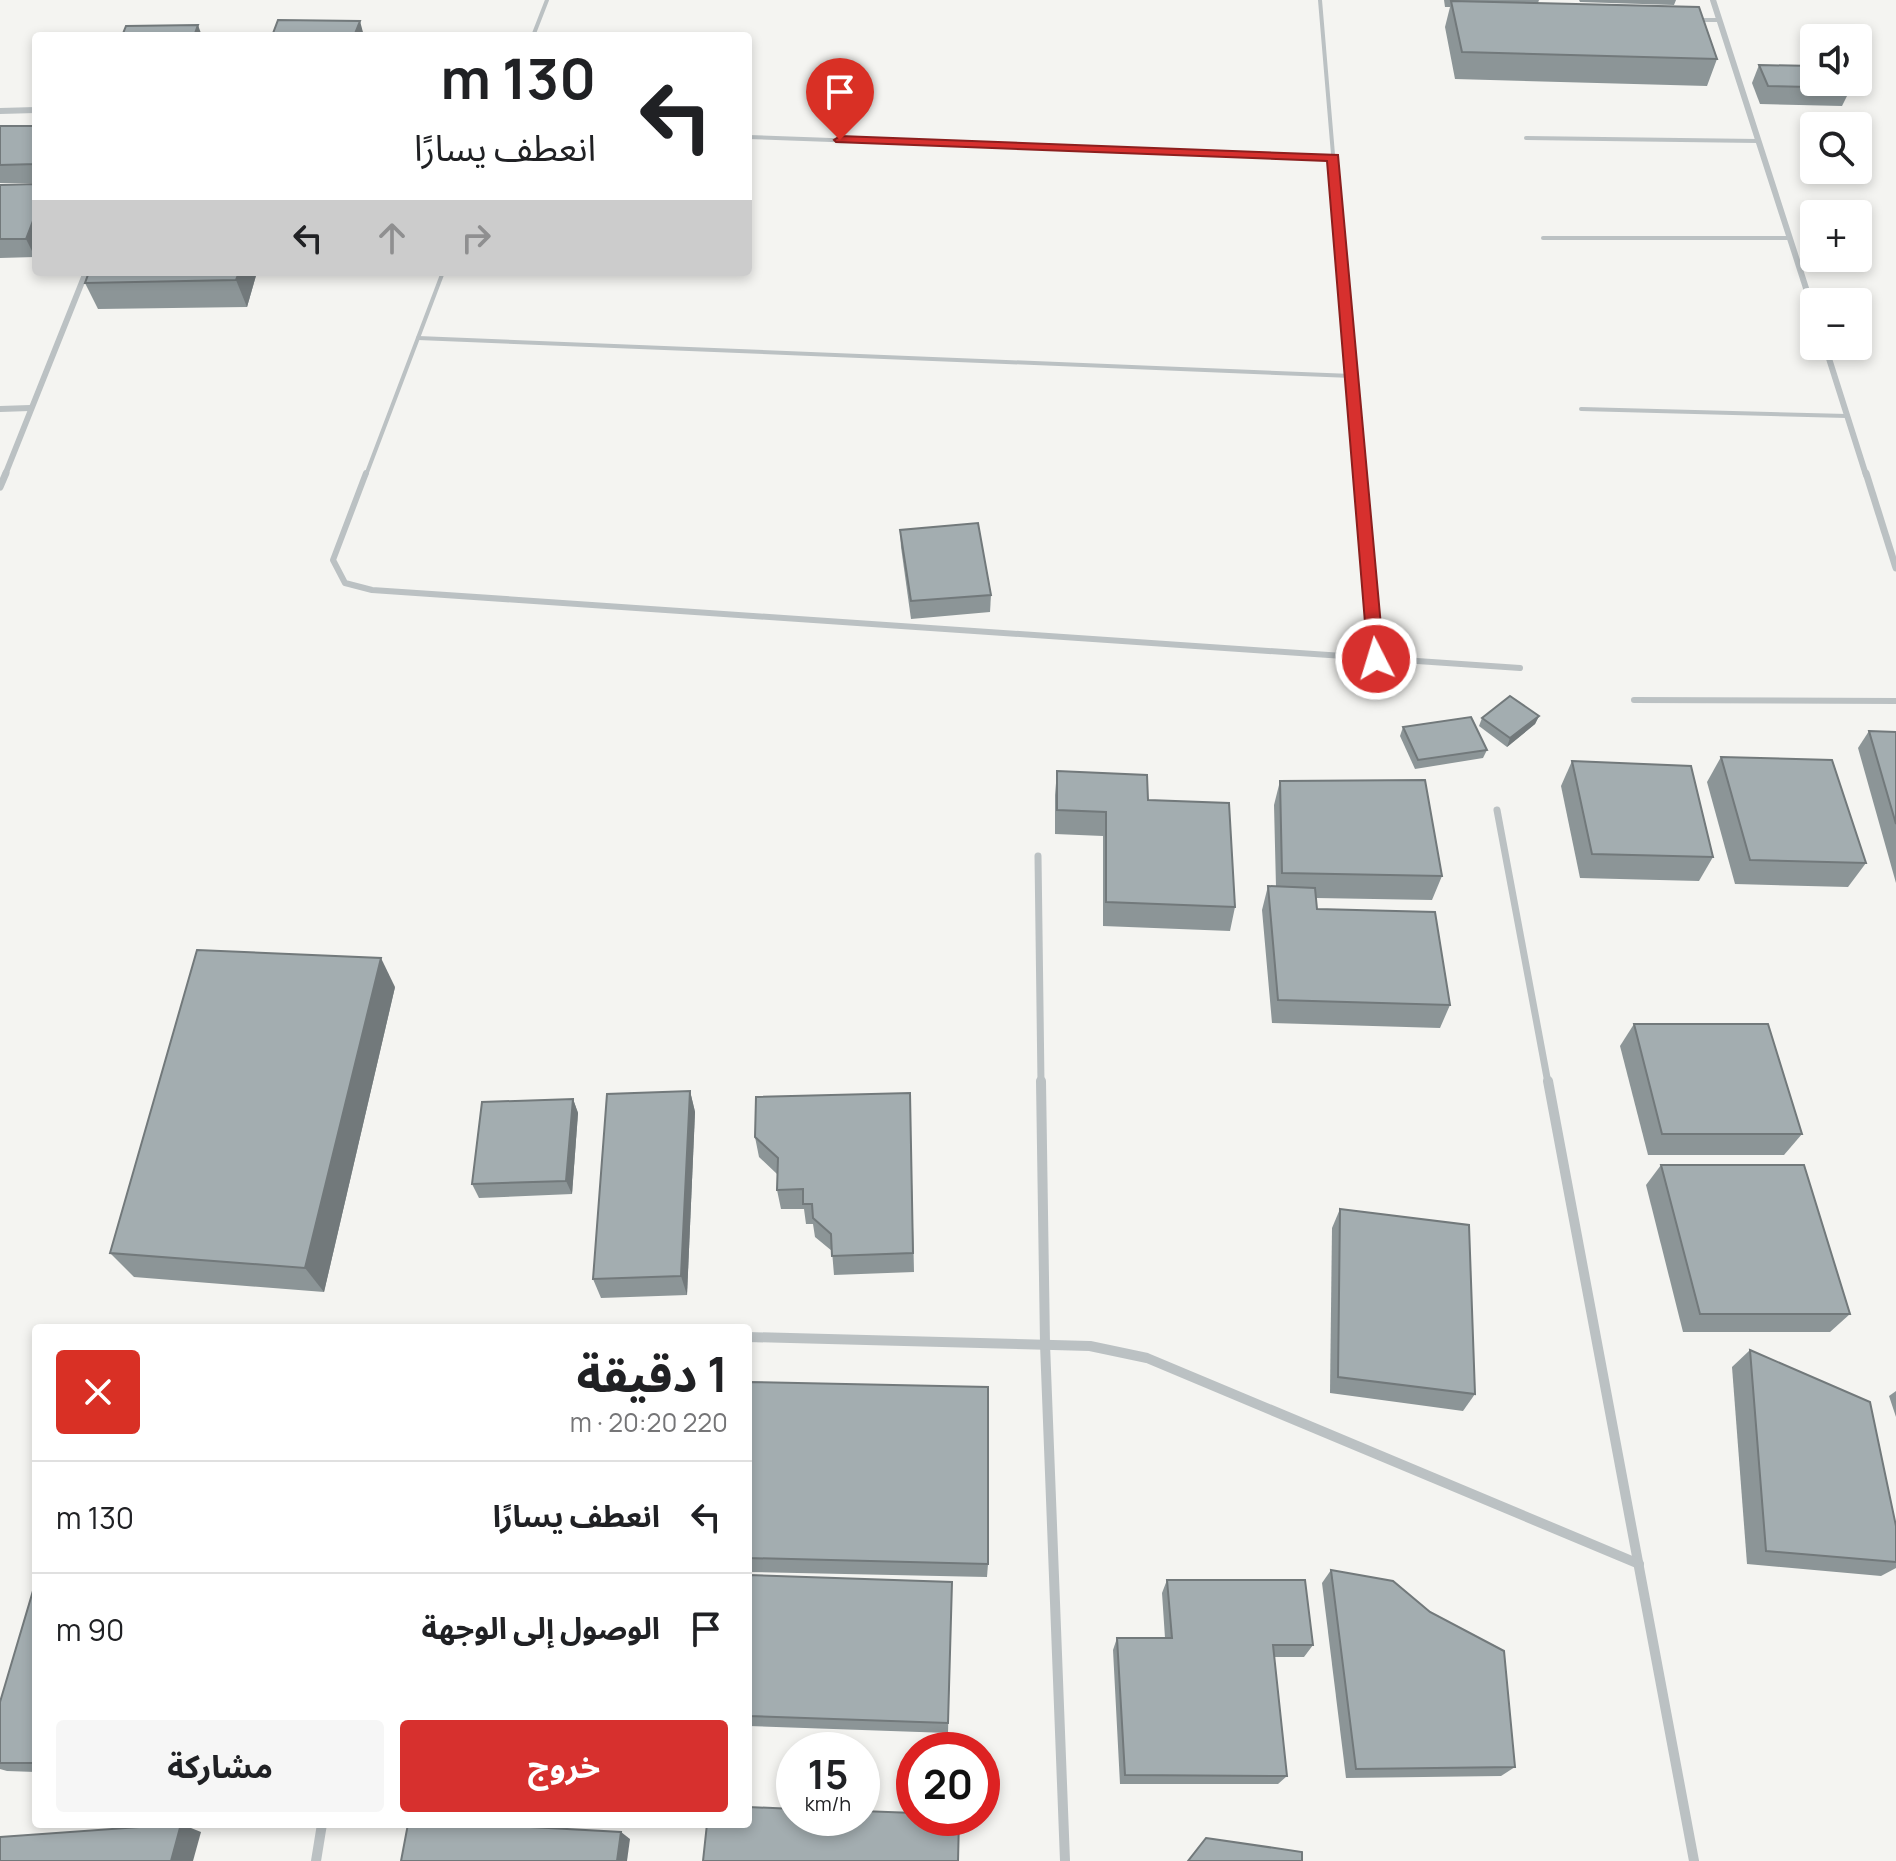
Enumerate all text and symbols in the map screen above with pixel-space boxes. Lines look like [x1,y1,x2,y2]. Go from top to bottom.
map controls [1800,24,1872,360]
button: sound [1800,24,1872,96]
text: 130 m [440,39,596,116]
pin [806,58,874,140]
icon: left [624,64,728,168]
icon: arrive [818,70,862,114]
button: search [1800,112,1872,184]
text: انعطف يسارًا [414,123,596,172]
button: + [1800,200,1872,272]
icon: left [286,216,330,260]
icon: ahead [370,216,414,260]
icon: right [454,216,498,260]
button: − [1800,288,1872,360]
position arrow [1334,617,1418,701]
text: 1 دقيقة [577,1341,728,1406]
button: close [56,1350,140,1434]
text: 220 m · 20:20 [570,1404,728,1440]
text: انعطف يسارًا [493,1495,660,1536]
icon: left [684,1495,728,1539]
text: 130 m [56,1497,134,1538]
text: الوصول إلى الوجهة [421,1607,660,1648]
icon: arrive [684,1607,728,1651]
text: 90 m [56,1609,124,1650]
button: مشاركة [56,1720,384,1812]
button: خروج [400,1720,728,1812]
speed limit sign: 20 [896,1732,1000,1836]
text: 15 [808,1746,848,1801]
text: km/h [805,1790,851,1817]

